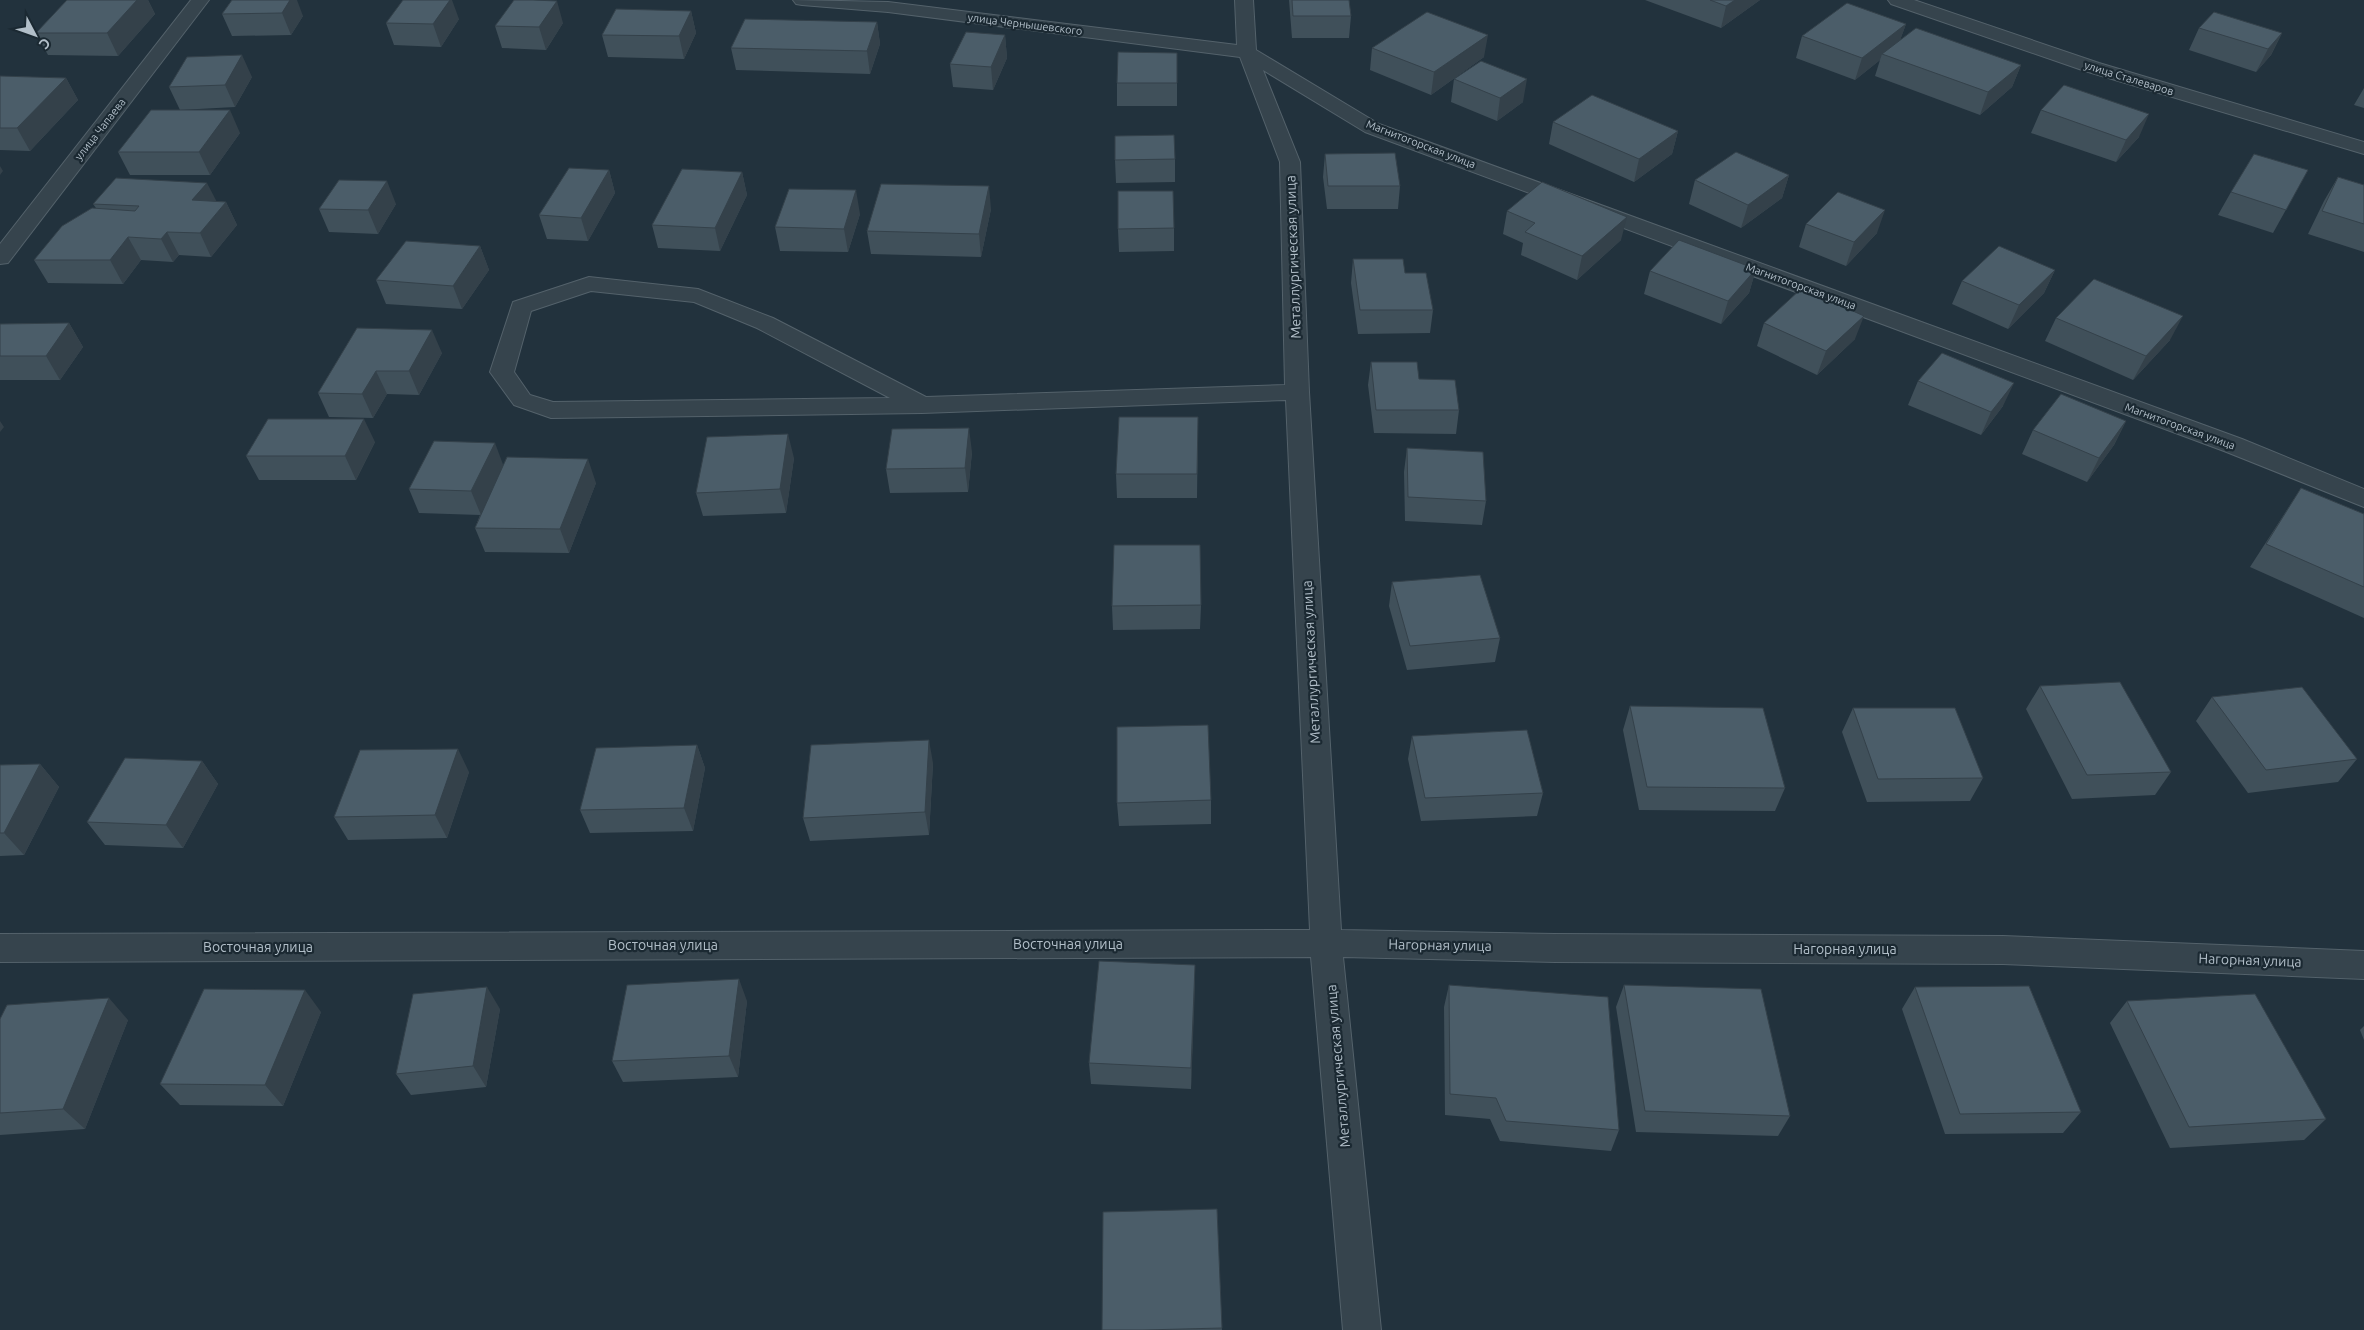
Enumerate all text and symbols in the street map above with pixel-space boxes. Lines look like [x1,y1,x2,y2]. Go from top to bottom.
north arrow [10,10,60,60]
street label: улица Чернышевского [967,11,1083,37]
text: С [36,35,54,52]
street label: улица Сталеваров [2083,59,2175,97]
street label: улица Чапаева [72,96,128,162]
street label: Магнитогорская улица [1365,118,1477,170]
street label: Металлургическая улица [1282,175,1304,339]
street label: Магнитогорская улица [1744,260,1858,312]
street label: Магнитогорская улица [2123,400,2237,452]
street label: Металлургическая улица [1299,580,1323,744]
street label: Восточная улица [1013,936,1123,952]
street label: Нагорная улица [1388,936,1492,954]
street label: Восточная улица [608,937,718,953]
street label: Восточная улица [203,939,313,955]
street label: Нагорная улица [1793,941,1897,957]
street label: Нагорная улица [2198,950,2302,970]
street label: Металлургическая улица [1323,984,1353,1148]

